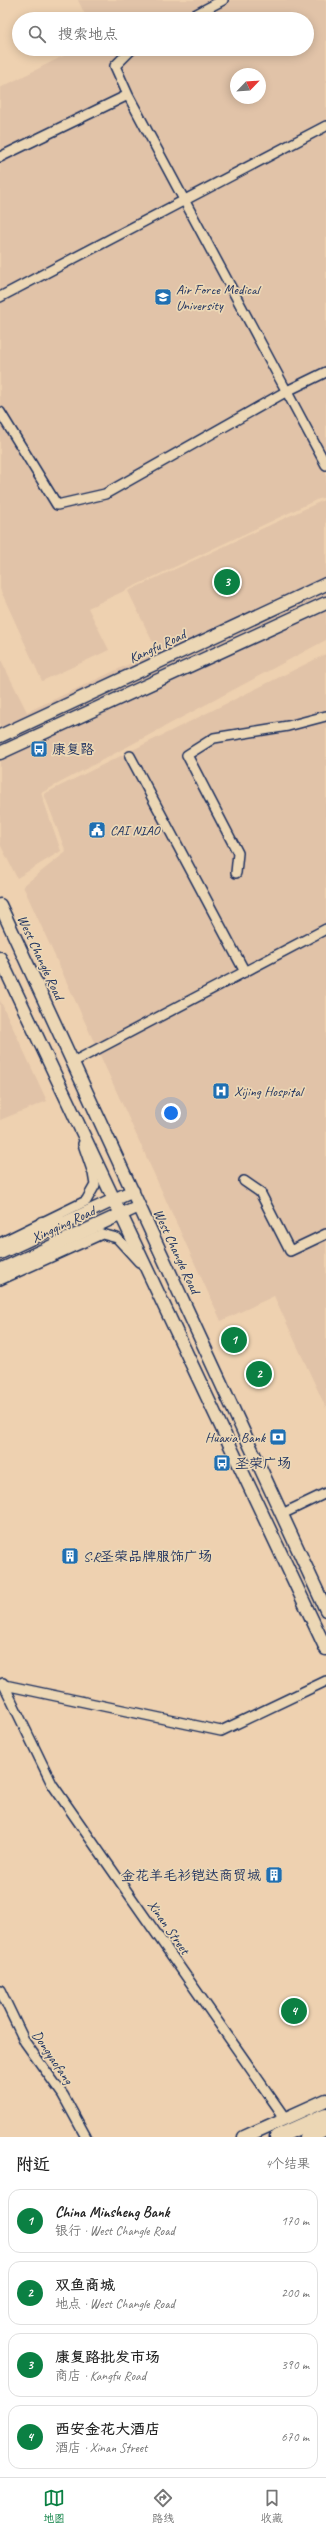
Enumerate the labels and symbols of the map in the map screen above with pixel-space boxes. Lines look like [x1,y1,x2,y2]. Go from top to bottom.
north arrow [230,68,266,104]
place label: Air Force Medical University [176,281,262,314]
school or university icon: Air Force Medical University [153,287,173,307]
pin: 3 [214,567,240,597]
street label: Kangfu Road [126,625,190,667]
bus stop icon: 康复路 [29,739,49,759]
place label: 康复路 [52,741,94,758]
public building icon: CAI NIAO [87,820,107,840]
place label: CAI NIAO [110,822,162,839]
street label: West Changle Road [14,912,69,1004]
hospital icon: Xijing Hospital [211,1081,231,1101]
place label: Xijing Hospital [234,1083,305,1100]
your location [161,1103,181,1123]
street label: Xingqing Road [29,1201,100,1246]
street label: West Changle Road [150,1206,205,1298]
pin: 1 [221,1325,247,1355]
pin: 2 [246,1359,272,1389]
bank icon: Huaxia Bank [268,1427,288,1447]
place label: Huaxia Bank [205,1429,266,1446]
bus stop icon: 圣荣广场 [212,1453,232,1473]
place label: 圣荣广场 [235,1455,291,1472]
building icon: S.R圣荣品牌服饰广场 [60,1546,80,1566]
place label: S.R圣荣品牌服饰广场 [83,1548,212,1565]
building icon: 金花羊毛衫铠达商贸城 [264,1865,284,1885]
place label: 金花羊毛衫铠达商贸城 [121,1867,261,1884]
street label: Xinan Street [144,1897,194,1959]
pin: 4 [281,1996,307,2026]
street label: Dongyaofang [28,2027,77,2088]

